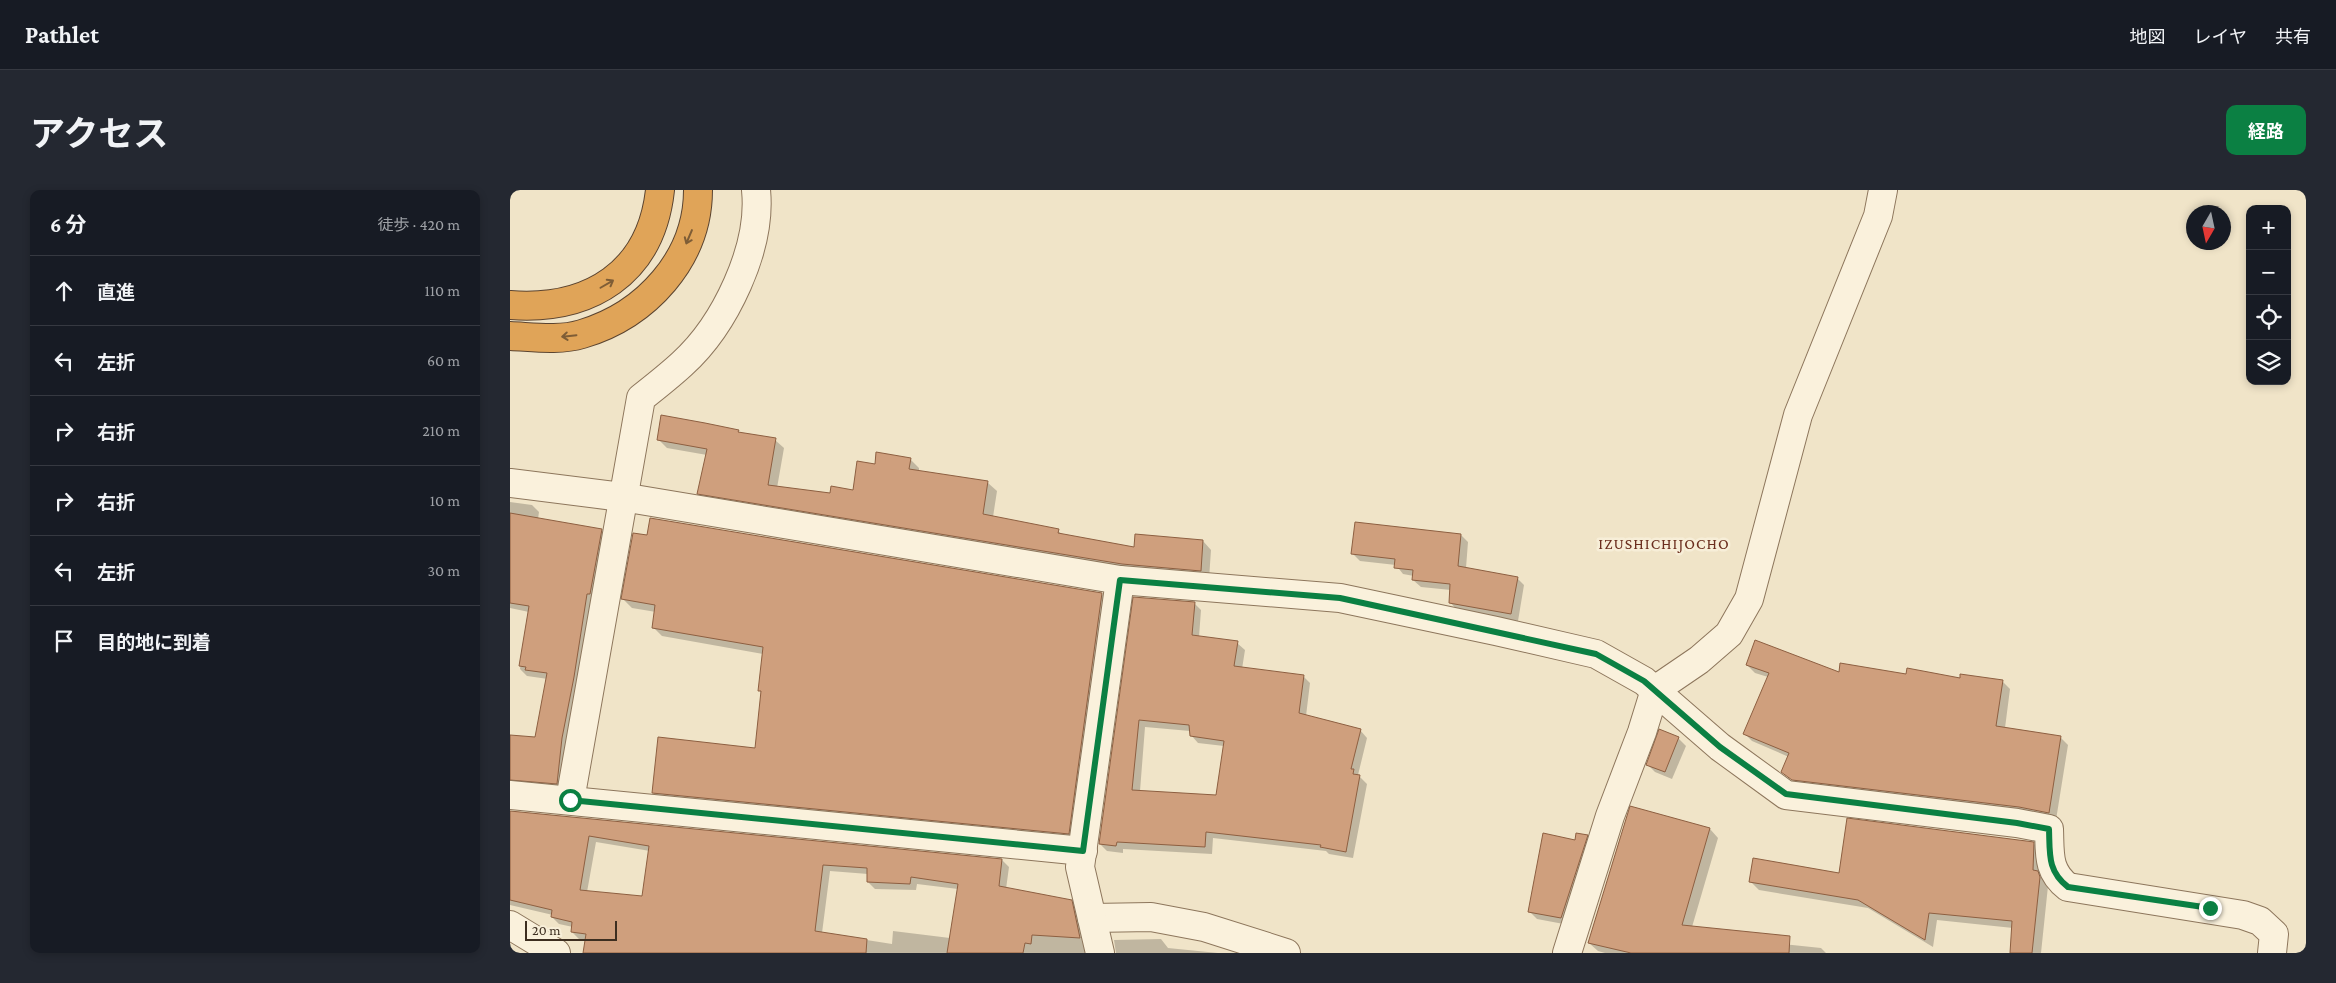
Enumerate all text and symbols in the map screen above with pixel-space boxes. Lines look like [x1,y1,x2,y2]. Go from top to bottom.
text: Pathlet [25,21,99,48]
text: 地図 [2130,27,2166,47]
text: レイヤ [2194,27,2247,47]
text: 共有 [2275,27,2311,47]
button: 経路 [2226,105,2306,155]
text: アクセス [30,115,168,154]
north arrow [2186,205,2231,250]
map controls [2246,205,2291,385]
button: + [2246,205,2291,250]
text: 6 分 [50,213,87,237]
text: 徒歩 · 420 m [378,216,460,233]
one-way arrow [683,229,693,244]
button: − [2246,250,2291,295]
icon: ahead [50,277,78,305]
one-way arrow [599,278,614,288]
text: 直進 [97,282,135,303]
text: 110 m [424,282,460,299]
button: locate [2246,295,2291,340]
one-way arrow [562,331,578,341]
button: layers [2246,340,2291,385]
icon: left [50,347,78,375]
text: 左折 [97,352,135,373]
text: 60 m [427,352,460,369]
icon: right [50,417,78,445]
text: 右折 [97,422,135,443]
text: 210 m [422,422,460,439]
icon: right [50,487,78,515]
text: 右折 [97,492,135,513]
text: 10 m [430,492,460,509]
district label: IZUSHICHIJOCHO [1598,535,1730,553]
icon: left [50,557,78,585]
text: 左折 [97,562,135,583]
text: 30 m [428,562,460,579]
icon: arrive [50,627,78,655]
text: 目的地に到着 [97,632,211,653]
route start [559,789,582,812]
route end [2199,897,2222,920]
scale bar [525,918,618,941]
text: 20 m [532,922,560,938]

